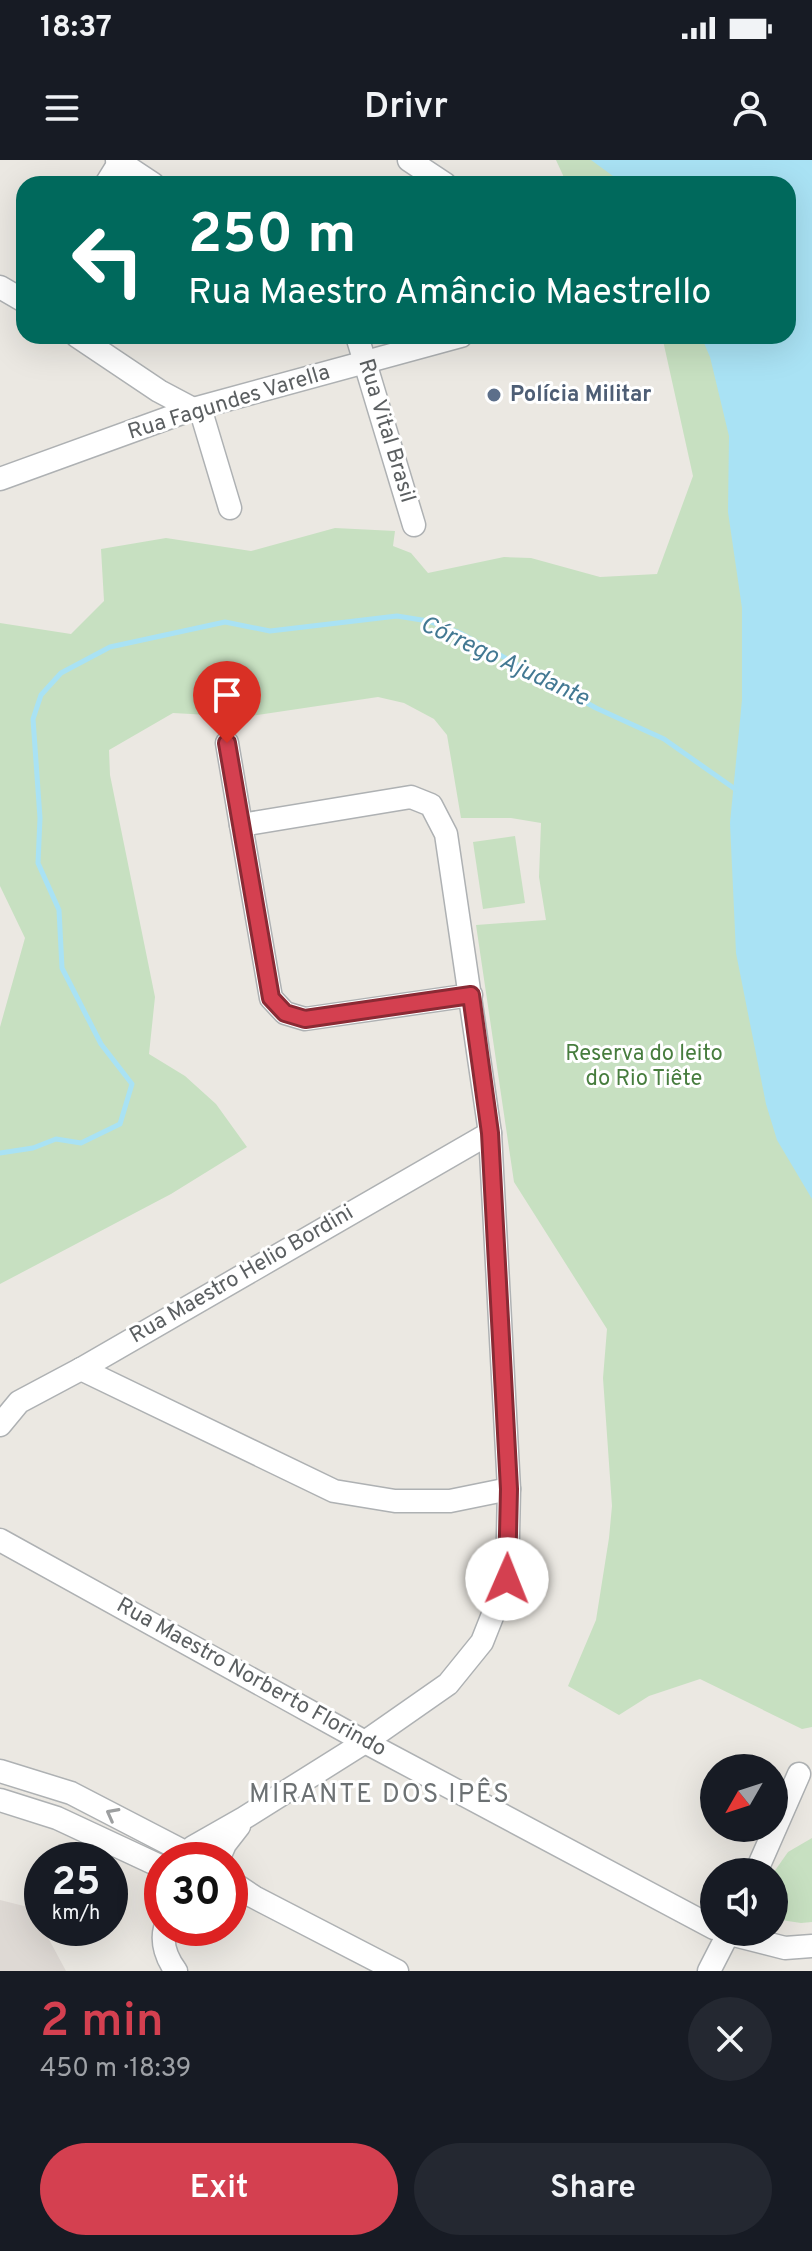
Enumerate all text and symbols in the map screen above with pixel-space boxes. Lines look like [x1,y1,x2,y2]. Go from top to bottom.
text: 18:37 [40,10,112,47]
text: Drivr [364,85,448,131]
icon: menu [40,86,84,130]
icon: person [728,86,772,130]
text: 250 m [188,202,356,272]
icon: left [56,208,160,312]
text: Rua Maestro Amâncio Maestrello [188,271,711,317]
street label: Rua Vital Brasil [351,356,421,506]
street label: Rua Fagundes Varella [125,359,333,447]
place label: Polícia Militar [510,382,652,409]
marker: Polícia Militar [485,386,503,404]
water label: Córrego Ajudante [415,610,594,714]
pin [193,661,261,743]
icon: arrive [205,673,249,717]
park label: Reserva do leito do Rio Tiête [565,1041,723,1093]
street label: Rua Maestro Helio Bordini [125,1200,359,1350]
position arrow [465,1537,549,1621]
street label: Rua Maestro Norberto Florindo [111,1592,391,1764]
north arrow [700,1754,788,1842]
map controls [700,1754,788,1946]
district label: MIRANTE DOS IPÊS [249,1777,511,1812]
one-way arrow [105,1809,120,1824]
speed limit sign: 30 [144,1842,248,1946]
button: sound [700,1858,788,1946]
text: 25 [52,1859,100,1909]
text: km/h [52,1901,100,1927]
text: 2 min [40,1993,164,2053]
button: close [688,1997,772,2081]
text: 450 m · 18:39 [40,2053,191,2086]
button: Exit [40,2143,398,2235]
button: Share [414,2143,772,2235]

